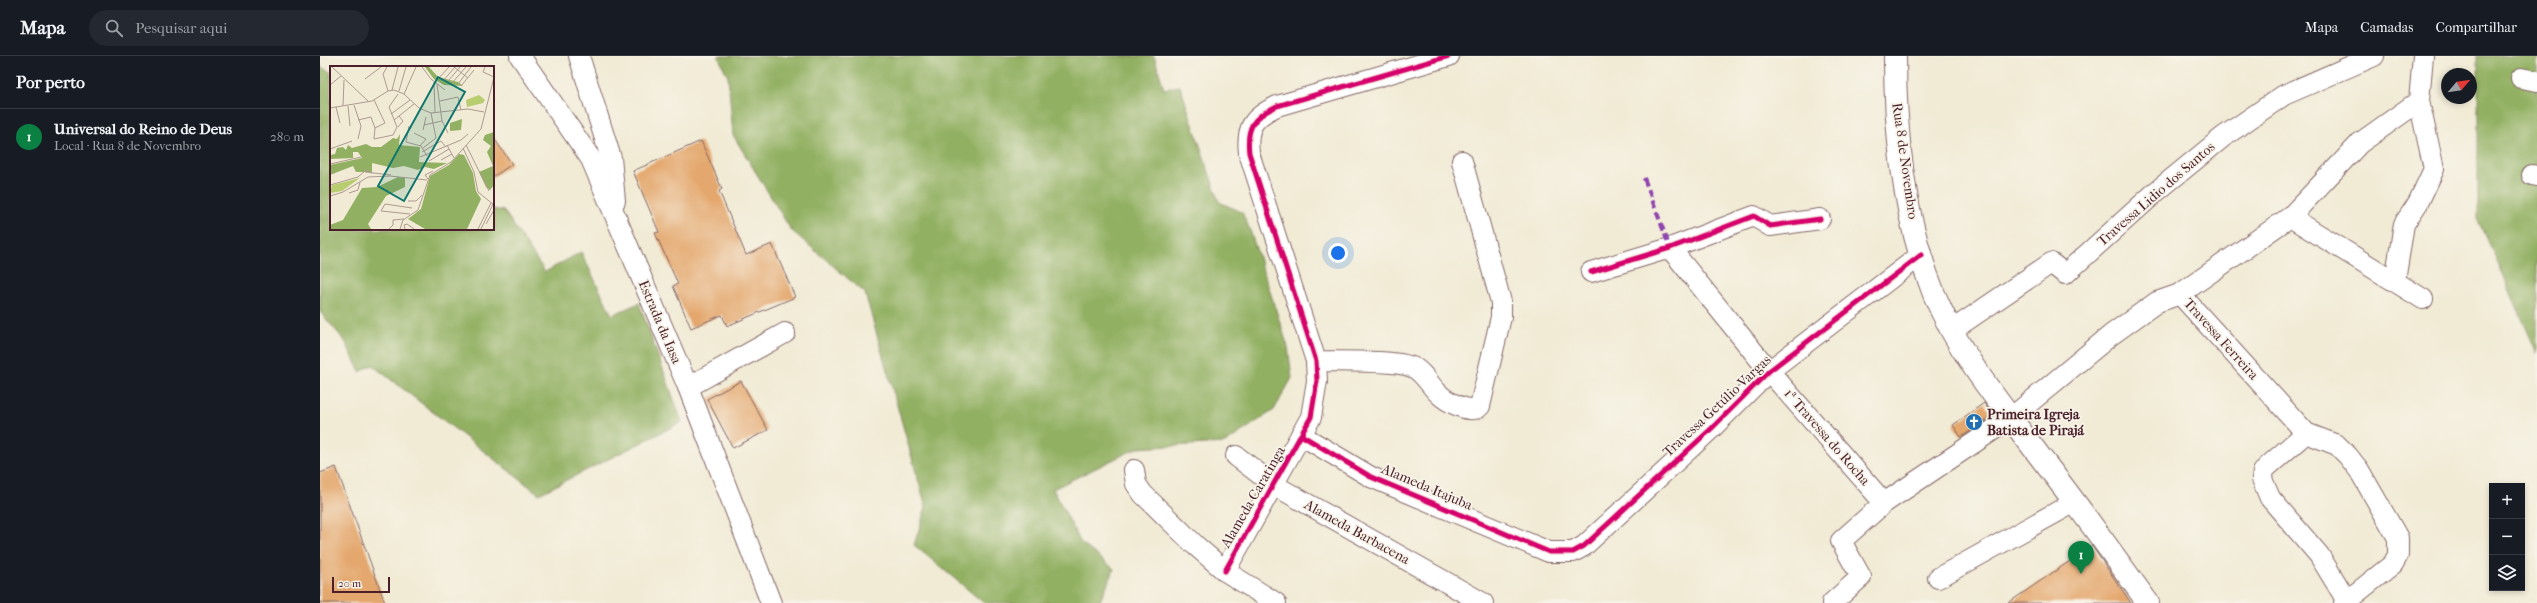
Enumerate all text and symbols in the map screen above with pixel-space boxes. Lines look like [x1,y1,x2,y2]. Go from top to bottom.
search box [89,10,369,46]
text: Mapa [20,17,65,39]
icon: search [103,17,125,39]
text: Pesquisar aqui [135,19,227,37]
text: Mapa [2305,19,2338,36]
text: Camadas [2360,19,2414,36]
text: Compartilhar [2436,19,2517,36]
inset map [330,66,494,230]
north arrow [2441,68,2477,104]
text: Por perto [16,72,85,92]
street label: Rua 8 de Novembro [1888,102,1922,220]
text: Universal do Reino de Deus [54,120,232,138]
text: 1 [27,129,31,144]
text: 280 m [270,129,304,144]
text: Local · Rua 8 de Novembro [54,138,201,153]
street label: Travessa Lidio dos Santos [2094,138,2218,250]
your location [1328,243,1348,263]
street label: Estrada da Iasa [635,278,685,367]
street label: Travessa Ferreira [2180,295,2262,384]
street label: Travessa Getúlio Vargas [1659,351,1775,461]
street label: 1ª Travessa do Rocha [1780,385,1874,489]
place label: Primeira Igreja Batista de Pirajá [1987,406,2084,439]
church icon: Primeira Igreja Batista de Pirajá [1964,412,1984,432]
street label: Alameda Caratinga [1216,443,1289,552]
street label: Alameda Itajuba [1378,460,1475,514]
map controls [2489,483,2525,591]
button: + [2489,483,2525,519]
street label: Alameda Barbacena [1300,495,1413,568]
button: − [2489,519,2525,555]
pin: 1 [2068,541,2094,574]
button: layers [2489,555,2525,591]
scale bar [332,575,390,594]
text: 20 m [338,577,361,590]

